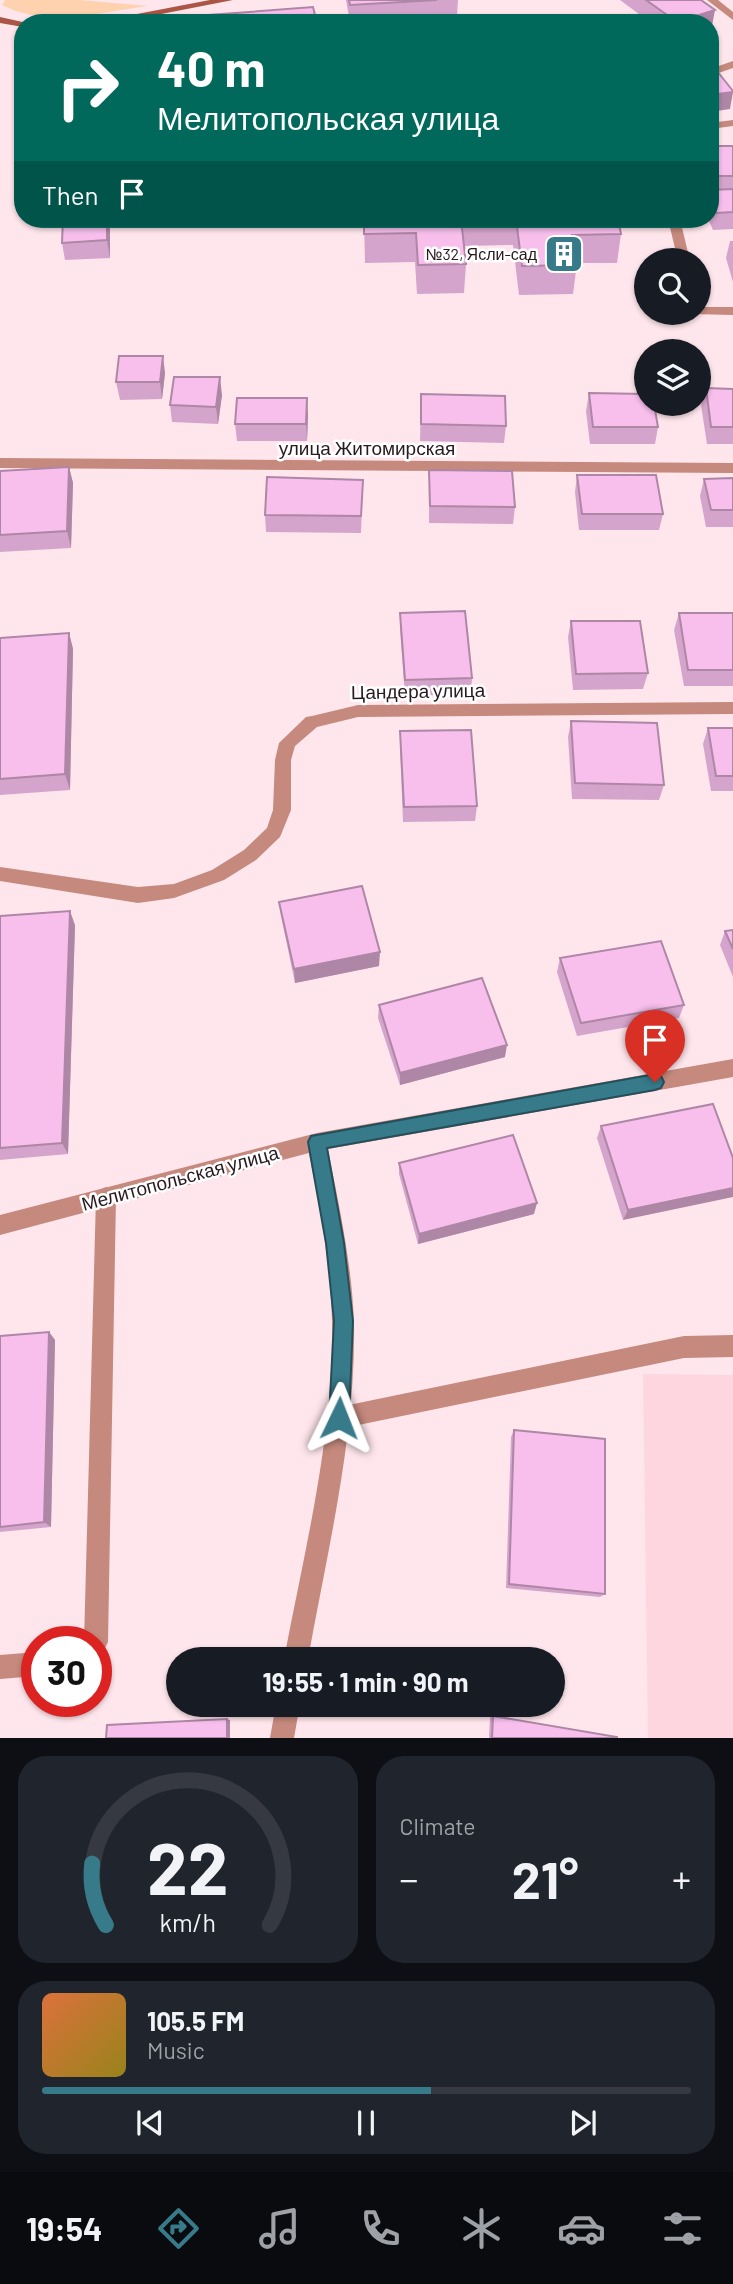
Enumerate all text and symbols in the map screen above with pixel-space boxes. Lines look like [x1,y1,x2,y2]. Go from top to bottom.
text: 40 m [157,38,265,97]
icon: right [42,42,133,133]
text: Мелитопольская улица [157,98,499,136]
icon: arrive [113,175,151,213]
text: Then [42,179,99,210]
building icon: №32, Ясли-сад [543,233,585,275]
place label: №32, Ясли-сад [425,244,538,263]
map controls [634,248,711,416]
button: search [634,248,711,325]
button: layers [634,339,711,416]
street label: улица Житомирская [279,436,455,459]
street label: Цандера улица [351,678,486,703]
pin [625,1010,685,1082]
icon: arrive [636,1021,674,1059]
street label: Мелитопольская улица [79,1140,281,1215]
position arrow [302,1381,376,1455]
speed limit sign: 30 [21,1626,112,1717]
text: 19:55 · 1 min · 90 m [262,1666,469,1697]
text: Climate [400,1812,476,1840]
text: 22 [147,1823,229,1911]
text: 21° [512,1847,579,1909]
text: − [400,1855,419,1901]
text: + [672,1855,691,1901]
text: km/h [159,1907,216,1937]
text: 105.5 FM [147,2005,244,2036]
text: Music [147,2036,205,2064]
icon: previous [131,2104,169,2142]
icon: pause [347,2104,385,2142]
icon: next [564,2104,602,2142]
icon: directions [154,2204,203,2253]
icon: music [255,2204,304,2253]
icon: phone [356,2204,405,2253]
icon: climate [457,2204,506,2253]
icon: car [557,2204,606,2253]
icon: filters [658,2204,707,2253]
text: 19:54 [26,2209,102,2247]

